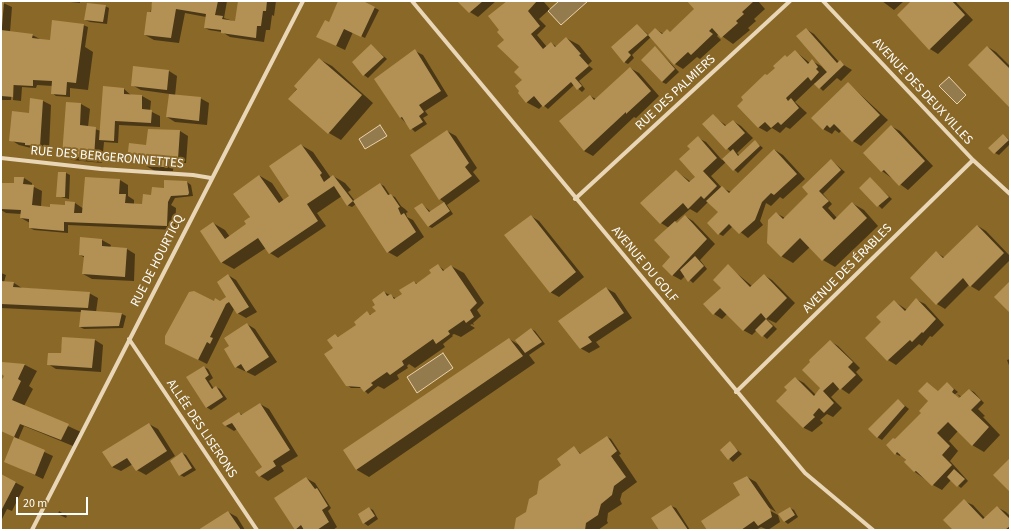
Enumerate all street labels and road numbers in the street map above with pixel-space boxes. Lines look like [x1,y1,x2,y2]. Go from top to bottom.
street label: AVENUE DES DEUX VILLES [869,35,975,149]
street label: RUE DES PALMIERS [633,52,719,134]
street label: RUE DES BERGERONNETTES [30,144,184,172]
street label: RUE DE HOURTICQ [128,212,188,310]
street label: AVENUE DES ÉRABLES [800,221,896,317]
street label: AVENUE DU GOLF [607,224,681,306]
street label: ALLÉE DES LISERONS [162,377,240,481]

